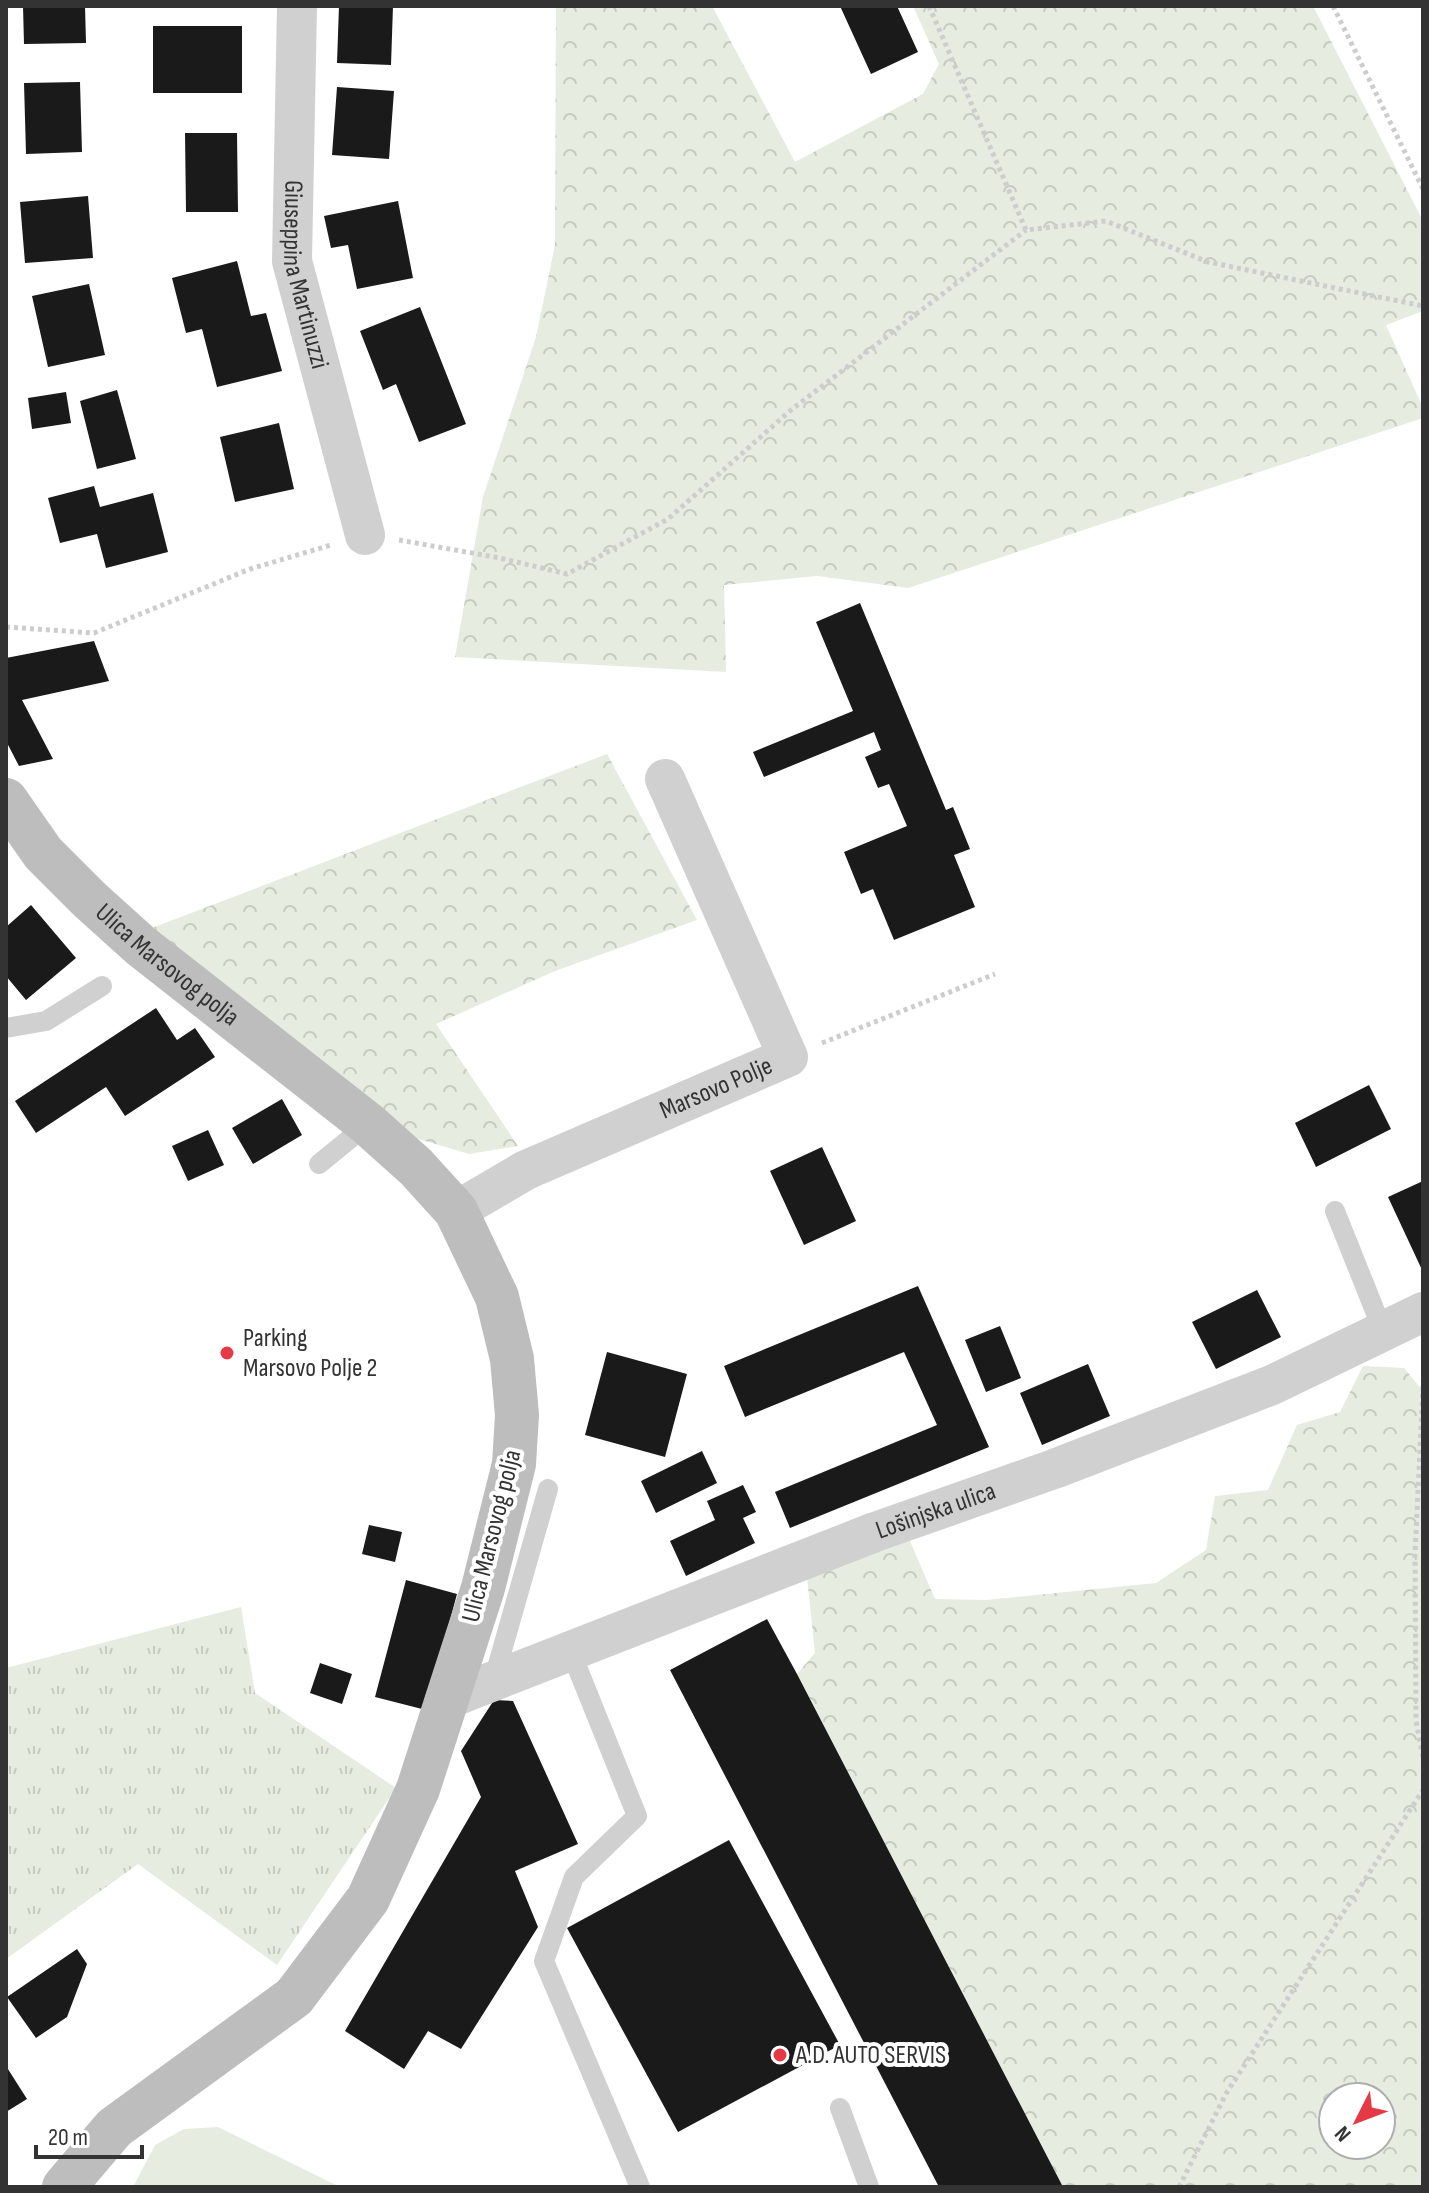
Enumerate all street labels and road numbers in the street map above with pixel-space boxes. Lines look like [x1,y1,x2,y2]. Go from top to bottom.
street label: Giuseppina Martinuzzi [276,180,336,372]
street label: Ulica Marsovog polja [89,897,245,1033]
street label: Marsovo Polje [655,1050,777,1126]
street label: Ulica Marsovog polja [456,1447,528,1625]
street label: Lošinjska ulica [872,1475,1000,1546]

